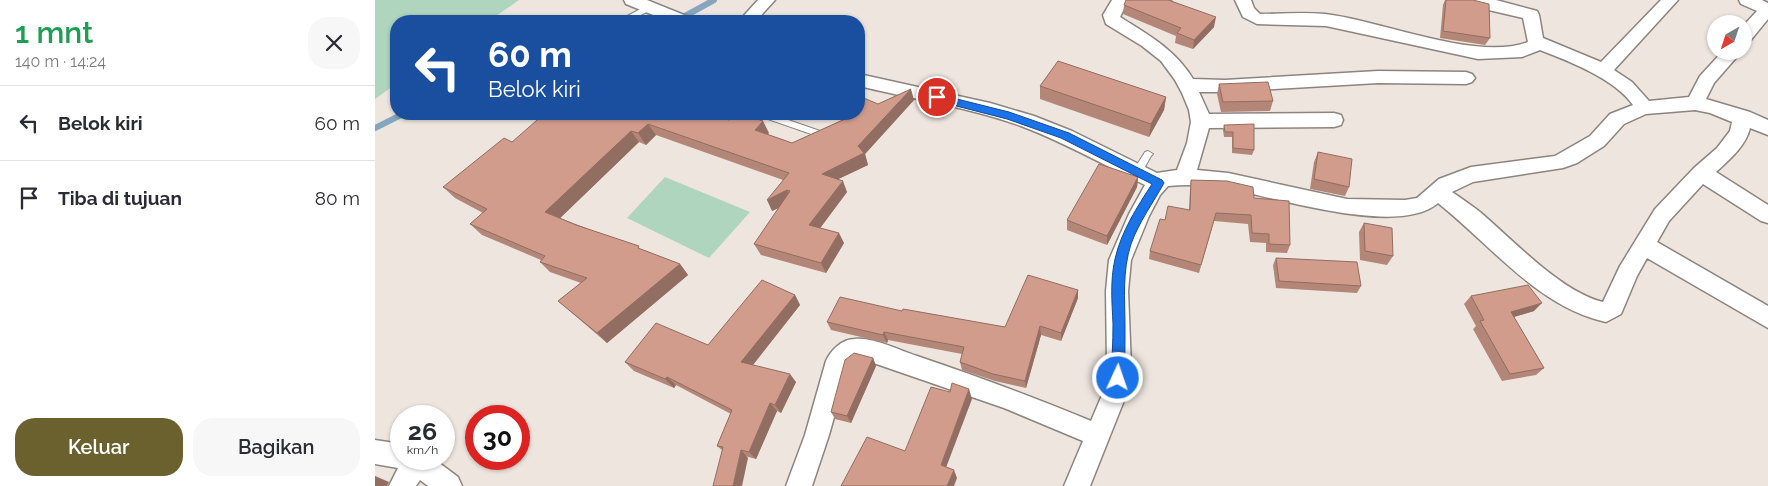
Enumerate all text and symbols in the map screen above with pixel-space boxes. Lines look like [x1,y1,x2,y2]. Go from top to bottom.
text: 1 mnt [15,15,93,50]
north arrow [1707,15,1753,60]
map controls [1707,15,1752,60]
button: close [308,17,360,69]
text: 60 m [488,34,572,75]
icon: left [405,35,470,100]
text: 140 m · 14:24 [15,52,106,71]
text: Belok kiri [488,76,581,102]
pin [916,76,958,118]
icon: arrive [923,83,951,111]
icon: left [15,109,43,137]
text: Belok kiri [58,112,143,134]
text: 60 m [315,112,360,134]
icon: arrive [15,184,43,212]
text: Tiba di tujuan [58,187,182,209]
text: 80 m [315,187,360,209]
position arrow [1091,351,1143,403]
speed limit sign: 30 [465,405,530,470]
text: 26 [408,416,437,446]
button: Keluar [15,418,183,476]
button: Bagikan [193,418,360,476]
text: km/h [407,443,438,457]

